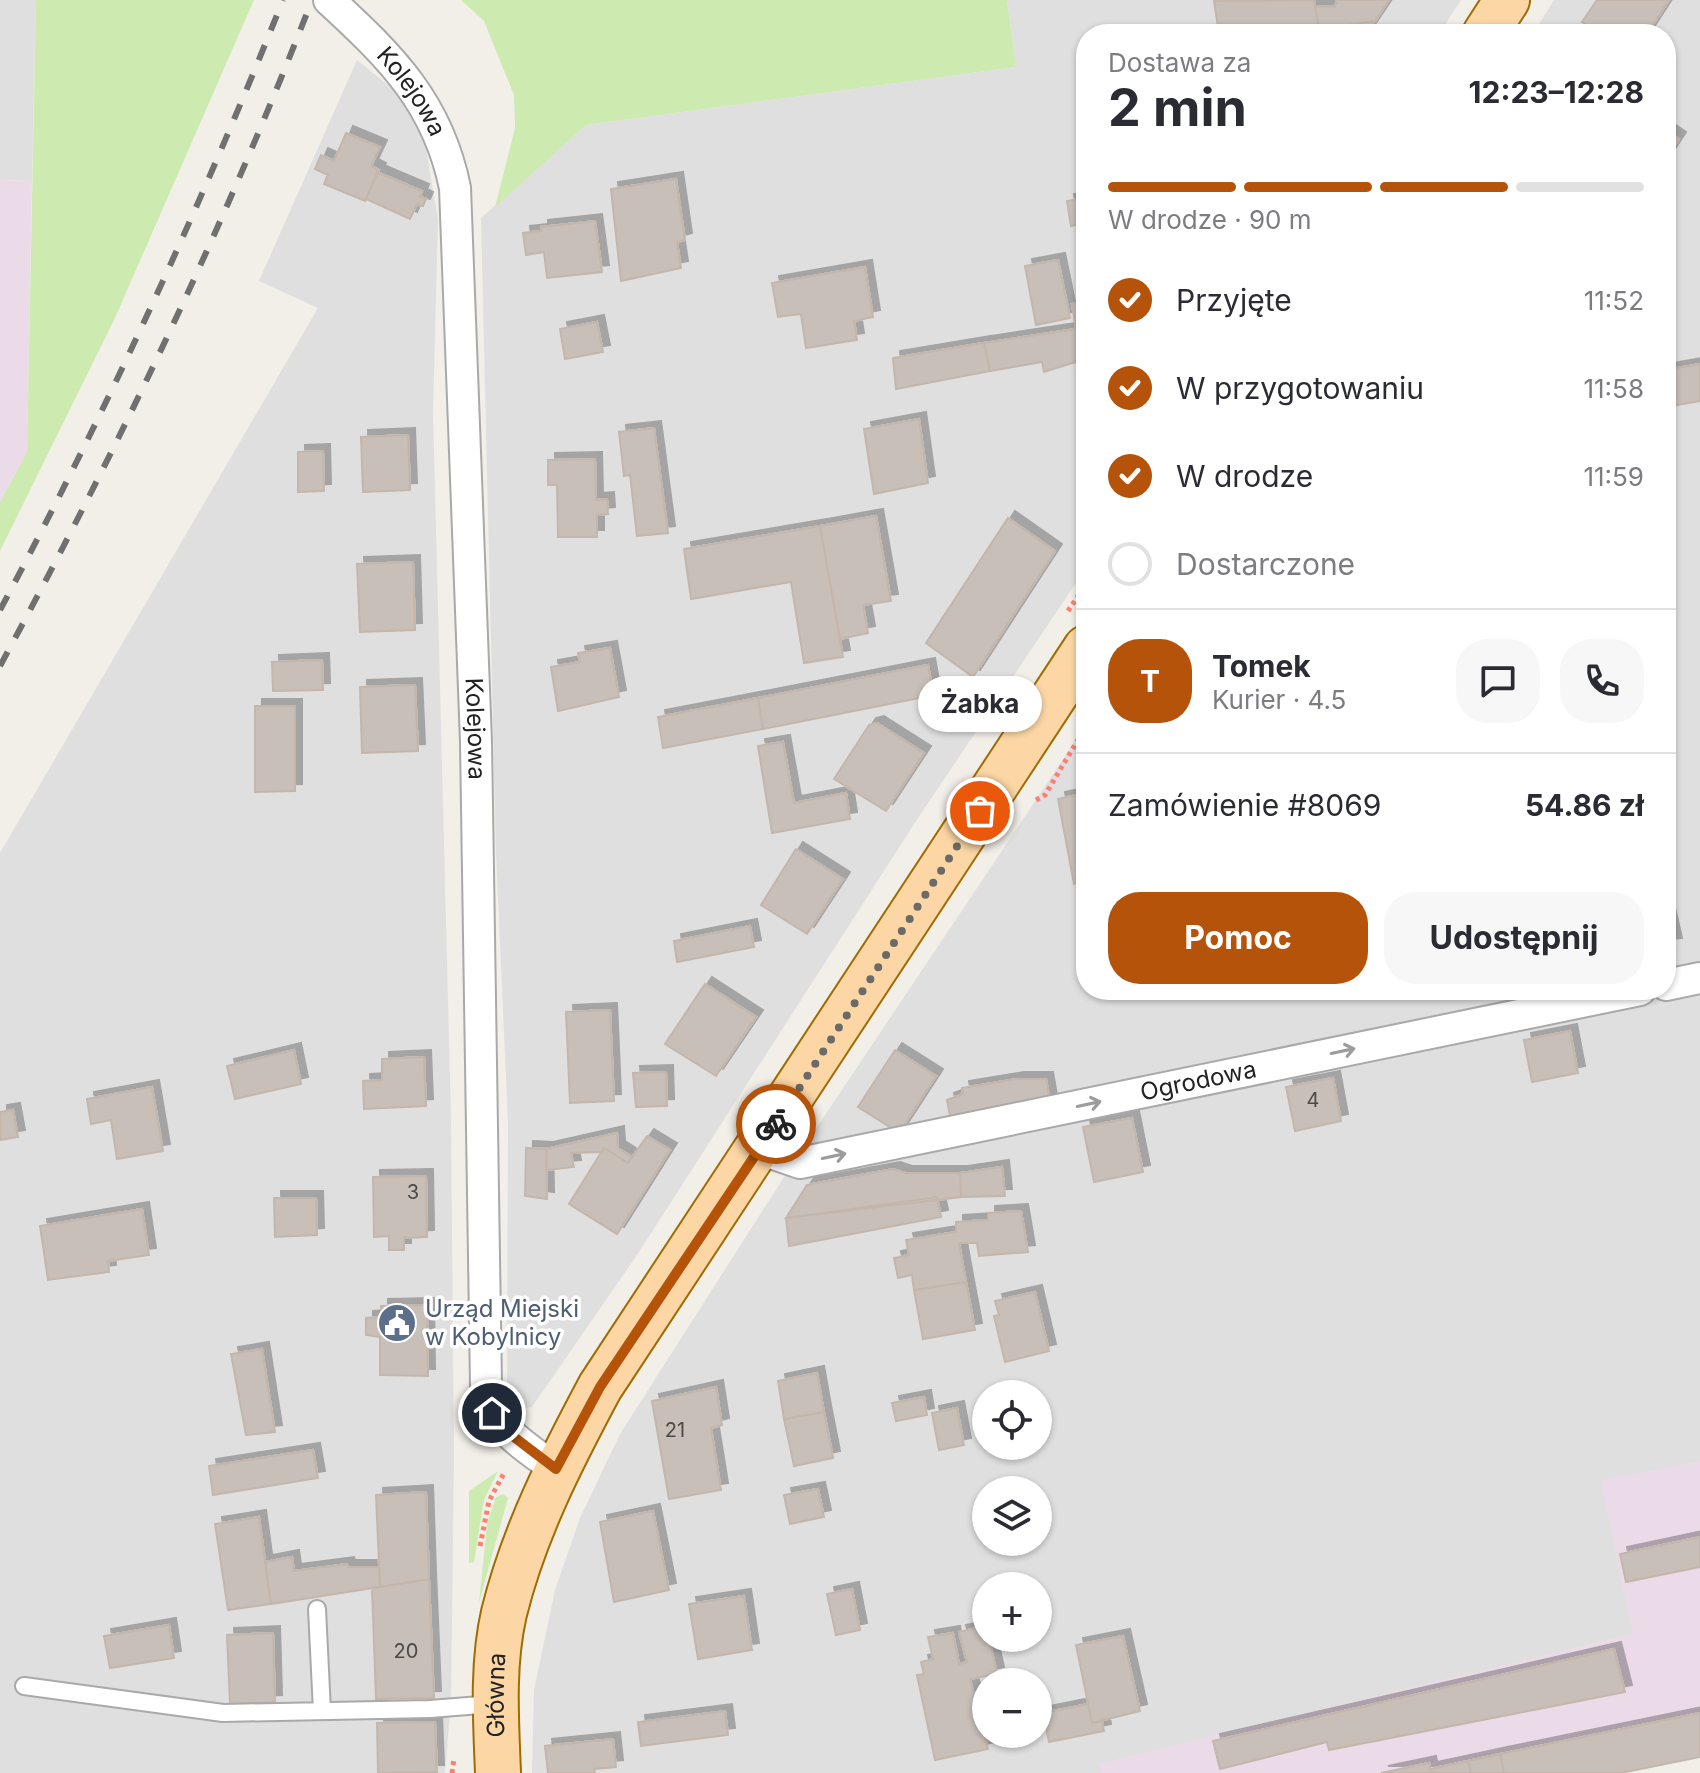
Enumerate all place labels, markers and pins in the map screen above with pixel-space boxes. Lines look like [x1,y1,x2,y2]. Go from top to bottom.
callout: Żabka [918,675,1042,731]
pin [946,777,1014,845]
place label: Urząd Miejski w Kobylnicy [425,1294,579,1351]
public building icon: Urząd Miejski w Kobylnicy [376,1302,418,1344]
pin [458,1379,526,1447]

